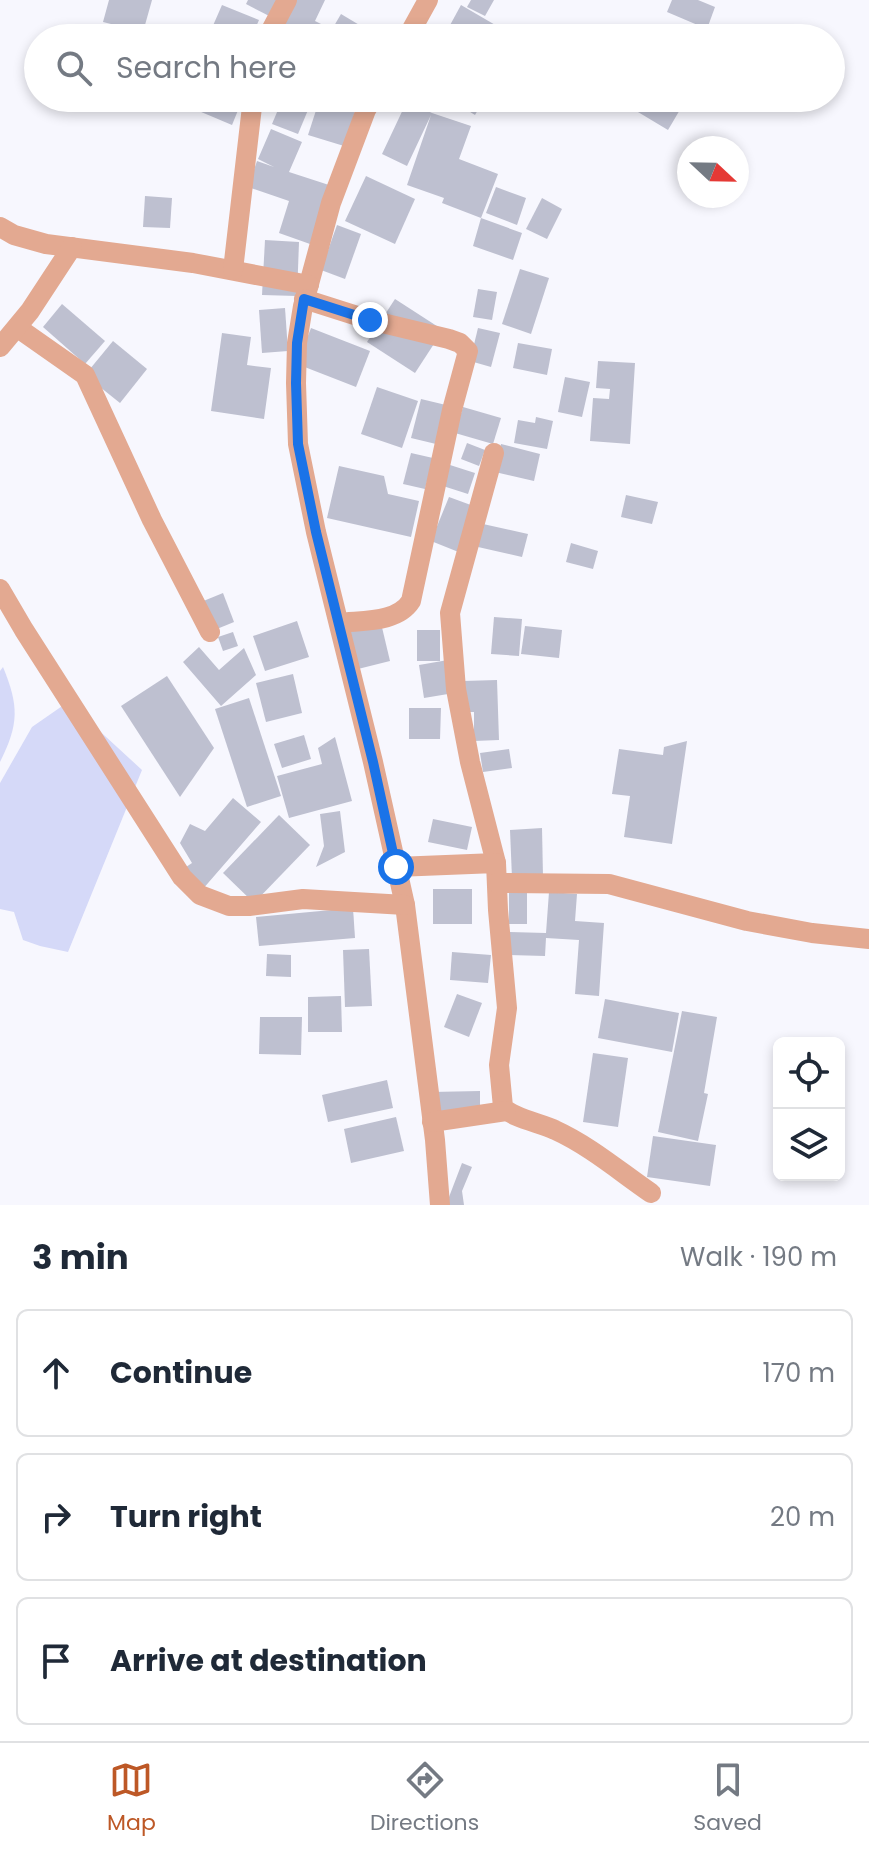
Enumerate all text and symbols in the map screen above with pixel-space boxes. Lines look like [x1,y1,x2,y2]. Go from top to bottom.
search box [24,24,845,112]
icon: search [52,46,96,90]
text: Search here [116,46,297,89]
north arrow [677,136,749,208]
route end [352,302,388,338]
route start [378,849,414,885]
map controls [773,1037,845,1181]
button: locate [773,1037,845,1109]
button: layers [773,1109,845,1181]
text: 3 min [32,1233,129,1281]
text: Walk · 190 m [680,1239,837,1275]
icon: ahead [34,1351,78,1395]
text: Continue [110,1351,252,1394]
text: 170 m [762,1355,835,1391]
icon: right [34,1495,78,1539]
text: Turn right [110,1495,262,1538]
text: 20 m [770,1499,835,1535]
icon: arrive [34,1639,78,1683]
text: Arrive at destination [110,1639,427,1682]
tab: Map [107,1758,156,1839]
tab: Directions [370,1758,479,1839]
tab: Saved [693,1758,762,1839]

